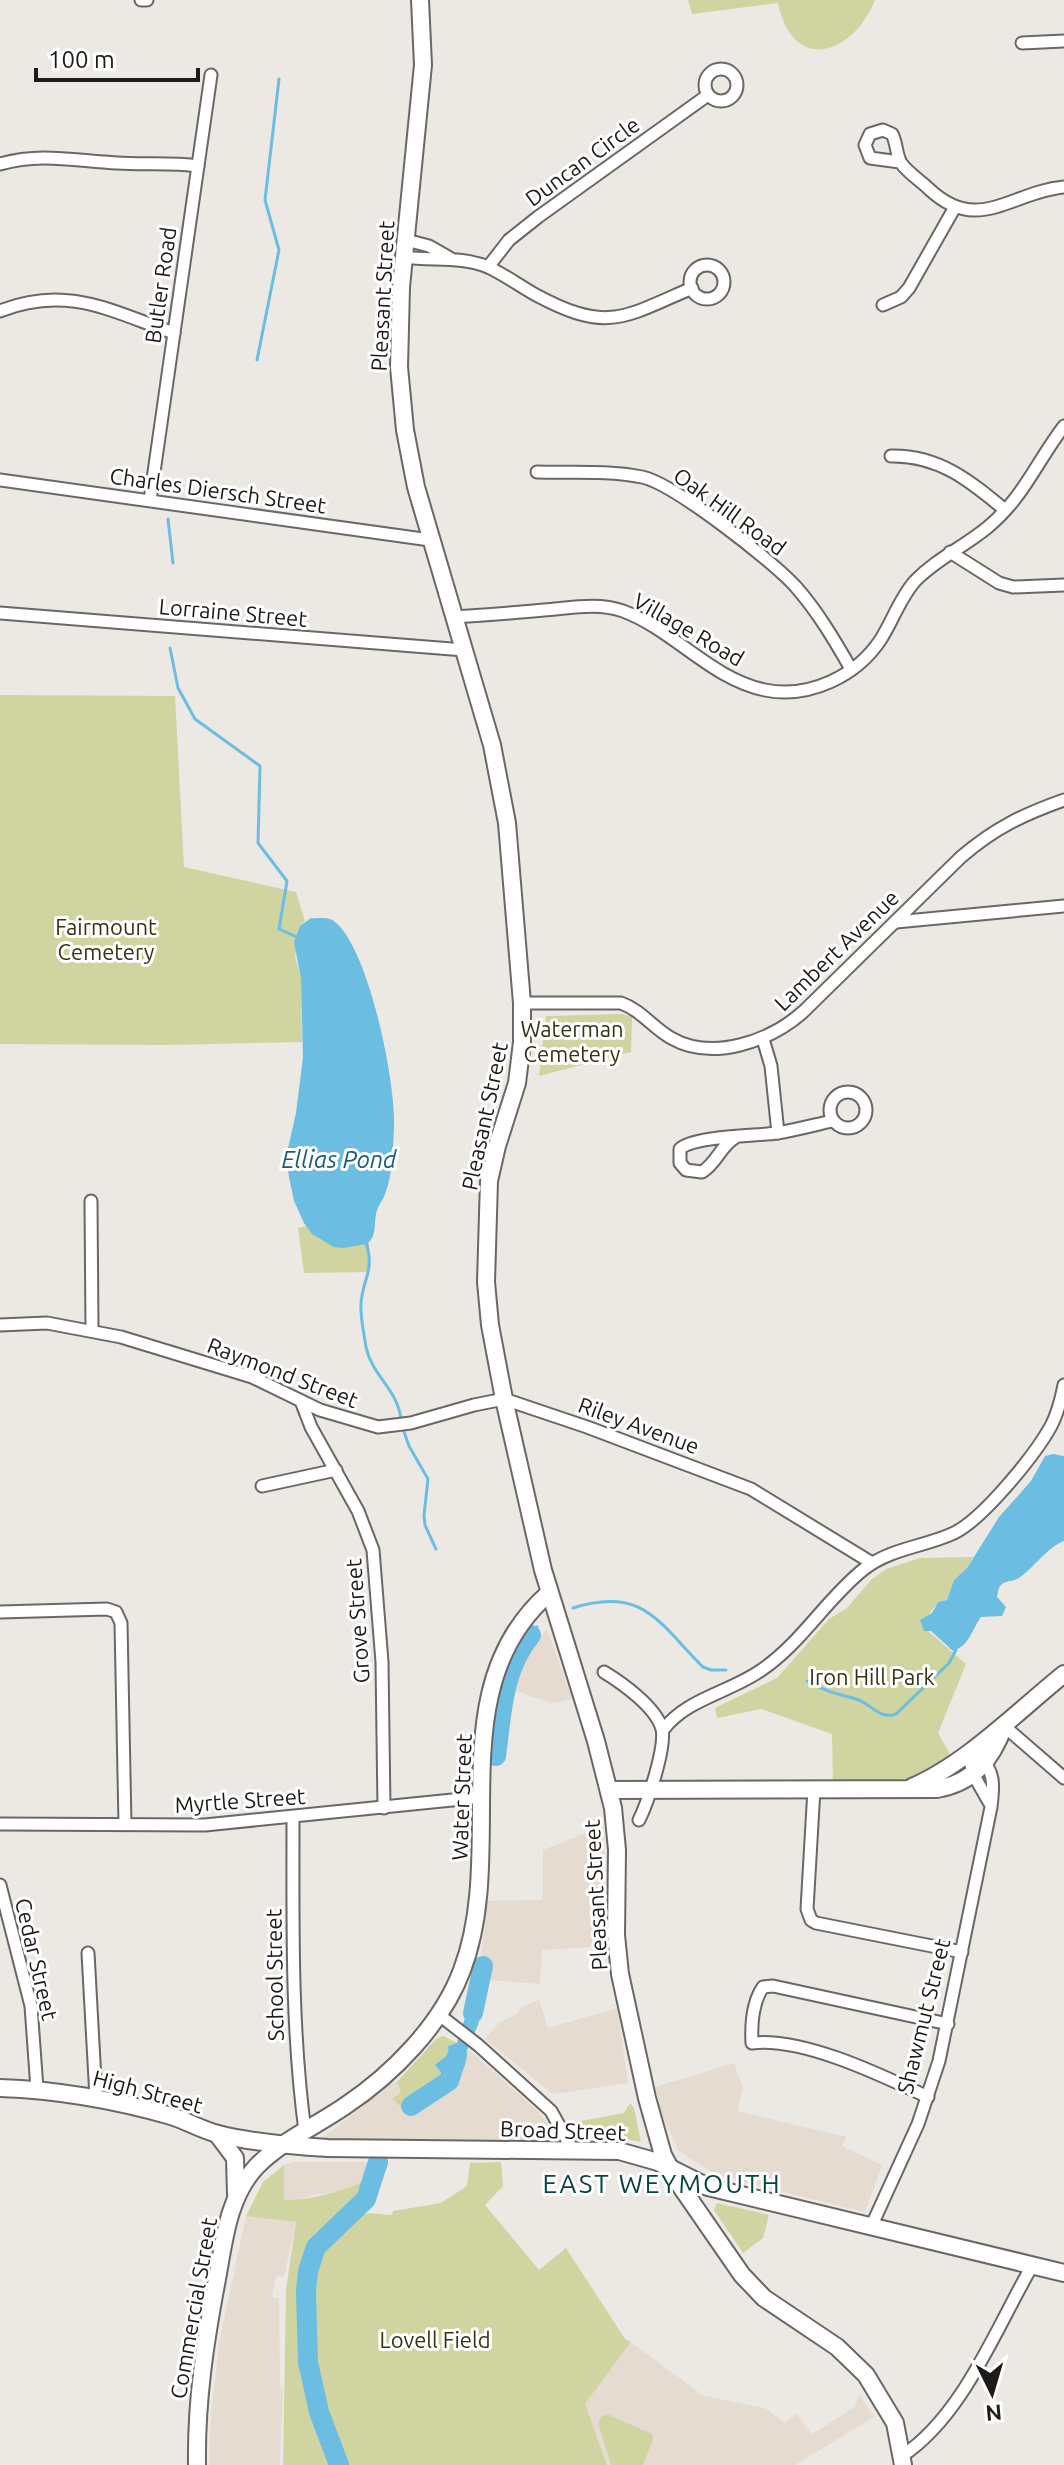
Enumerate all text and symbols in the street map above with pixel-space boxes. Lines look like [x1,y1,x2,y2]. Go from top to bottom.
scale bar [36,32,198,82]
text: 100 m [48,46,115,73]
street label: Duncan Circle [520,111,644,211]
street label: Pleasant Street [366,220,398,372]
street label: Butler Road [139,225,181,345]
street label: Charles Diersch Street [108,462,328,518]
street label: Oak Hill Road [669,462,791,560]
street label: Village Road [629,587,749,671]
street label: Lorraine Street [158,593,308,631]
street label: Lambert Avenue [769,885,903,1015]
park label: Fairmount Cemetery [55,914,157,964]
park label: Waterman Cemetery [520,1016,624,1066]
street label: Pleasant Street [456,1039,512,1192]
water label: Ellias Pond [282,1146,397,1173]
street label: Raymond Street [204,1332,362,1412]
street label: Riley Avenue [575,1392,703,1458]
street label: Grove Street [340,1557,374,1684]
park label: Iron Hill Park [809,1664,935,1689]
street label: Water Street [446,1733,476,1861]
street label: Myrtle Street [174,1783,307,1817]
street label: Pleasant Street [579,1819,611,1971]
street label: Cedar Street [11,1895,63,2023]
street label: School Street [260,1908,288,2041]
street label: Shawmut Street [892,1935,954,2096]
street label: High Street [90,2064,206,2118]
street label: Broad Street [500,2115,627,2145]
district label: EAST WEYMOUTH [542,2169,782,2198]
street label: Commercial Street [165,2215,221,2401]
park label: Lovell Field [379,2327,491,2352]
north arrow [952,2353,1032,2433]
text: N [985,2400,1003,2427]

